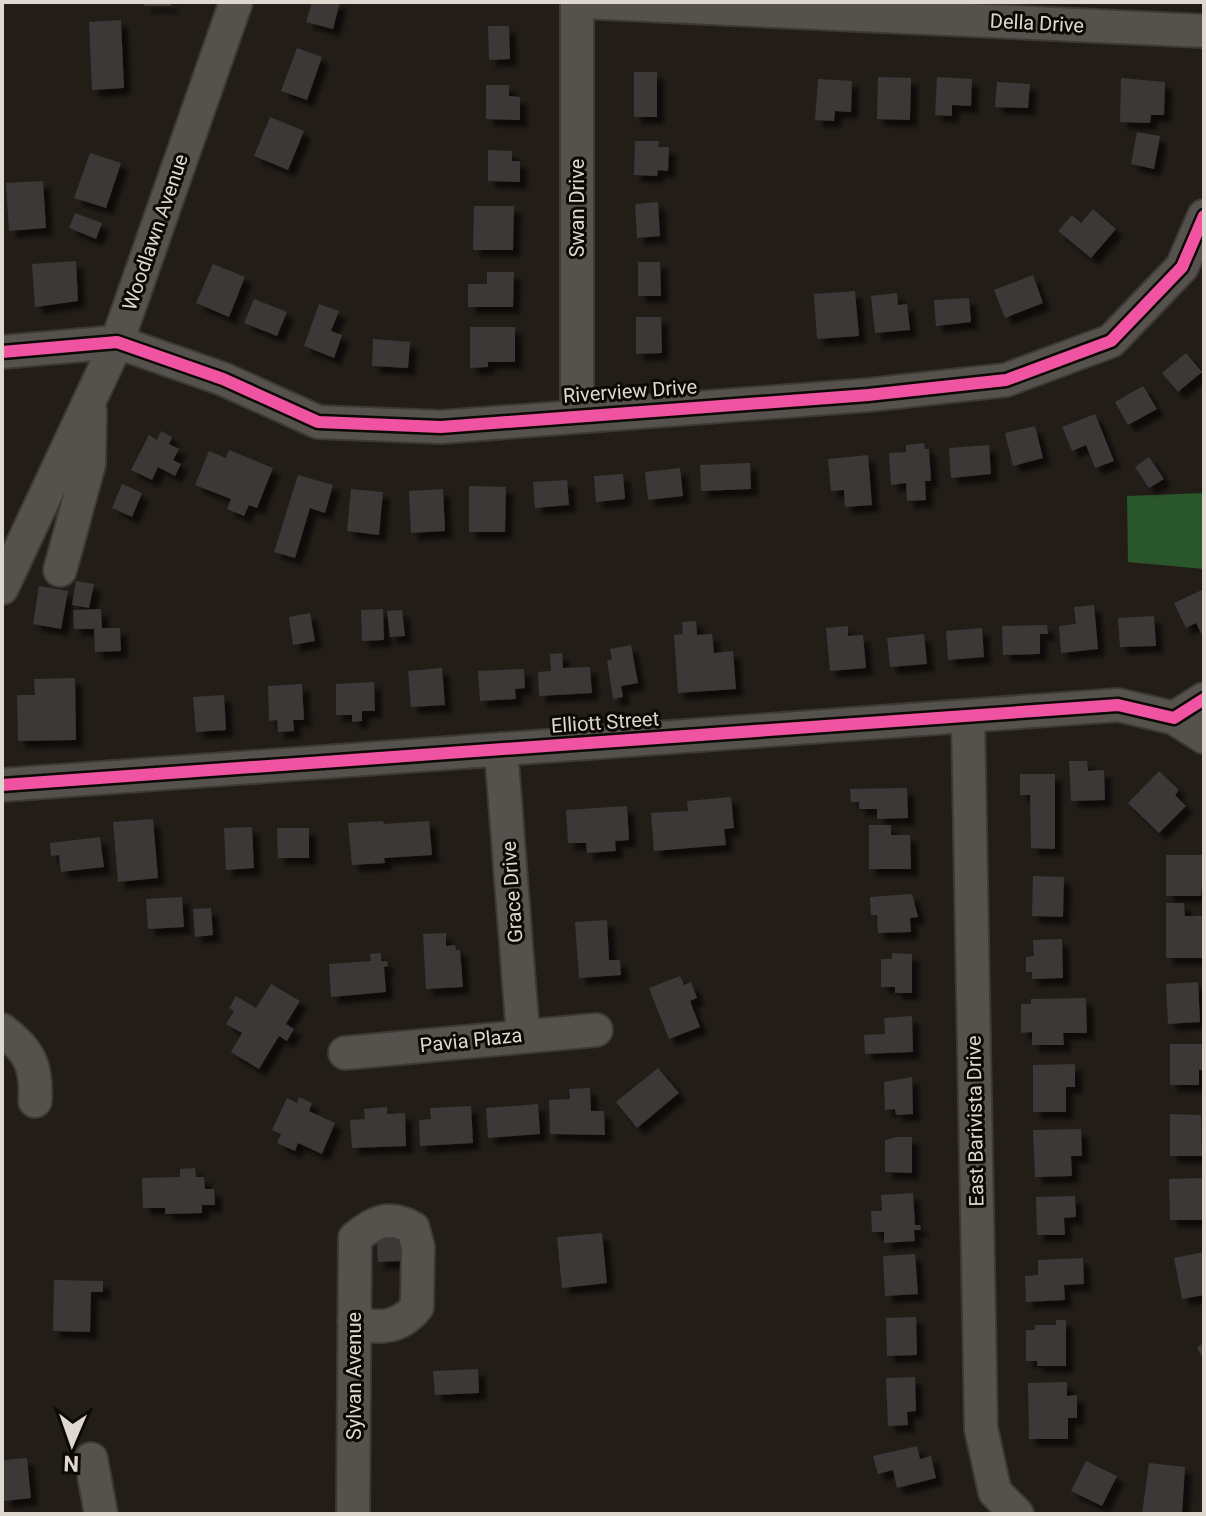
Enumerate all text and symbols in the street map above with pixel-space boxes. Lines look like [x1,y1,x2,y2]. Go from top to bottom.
street label: Della Drive [989,9,1085,37]
street label: Woodlawn Avenue [117,151,193,313]
street label: Swan Drive [565,159,589,257]
street label: Riverview Drive [562,374,698,408]
street label: Elliott Street [550,706,660,738]
street label: Grace Drive [496,840,528,944]
street label: Pavia Plaza [419,1023,523,1057]
street label: East Barivista Drive [962,1035,988,1207]
street label: Sylvan Avenue [342,1312,366,1440]
north arrow [32,1404,112,1484]
text: N [63,1451,80,1476]

